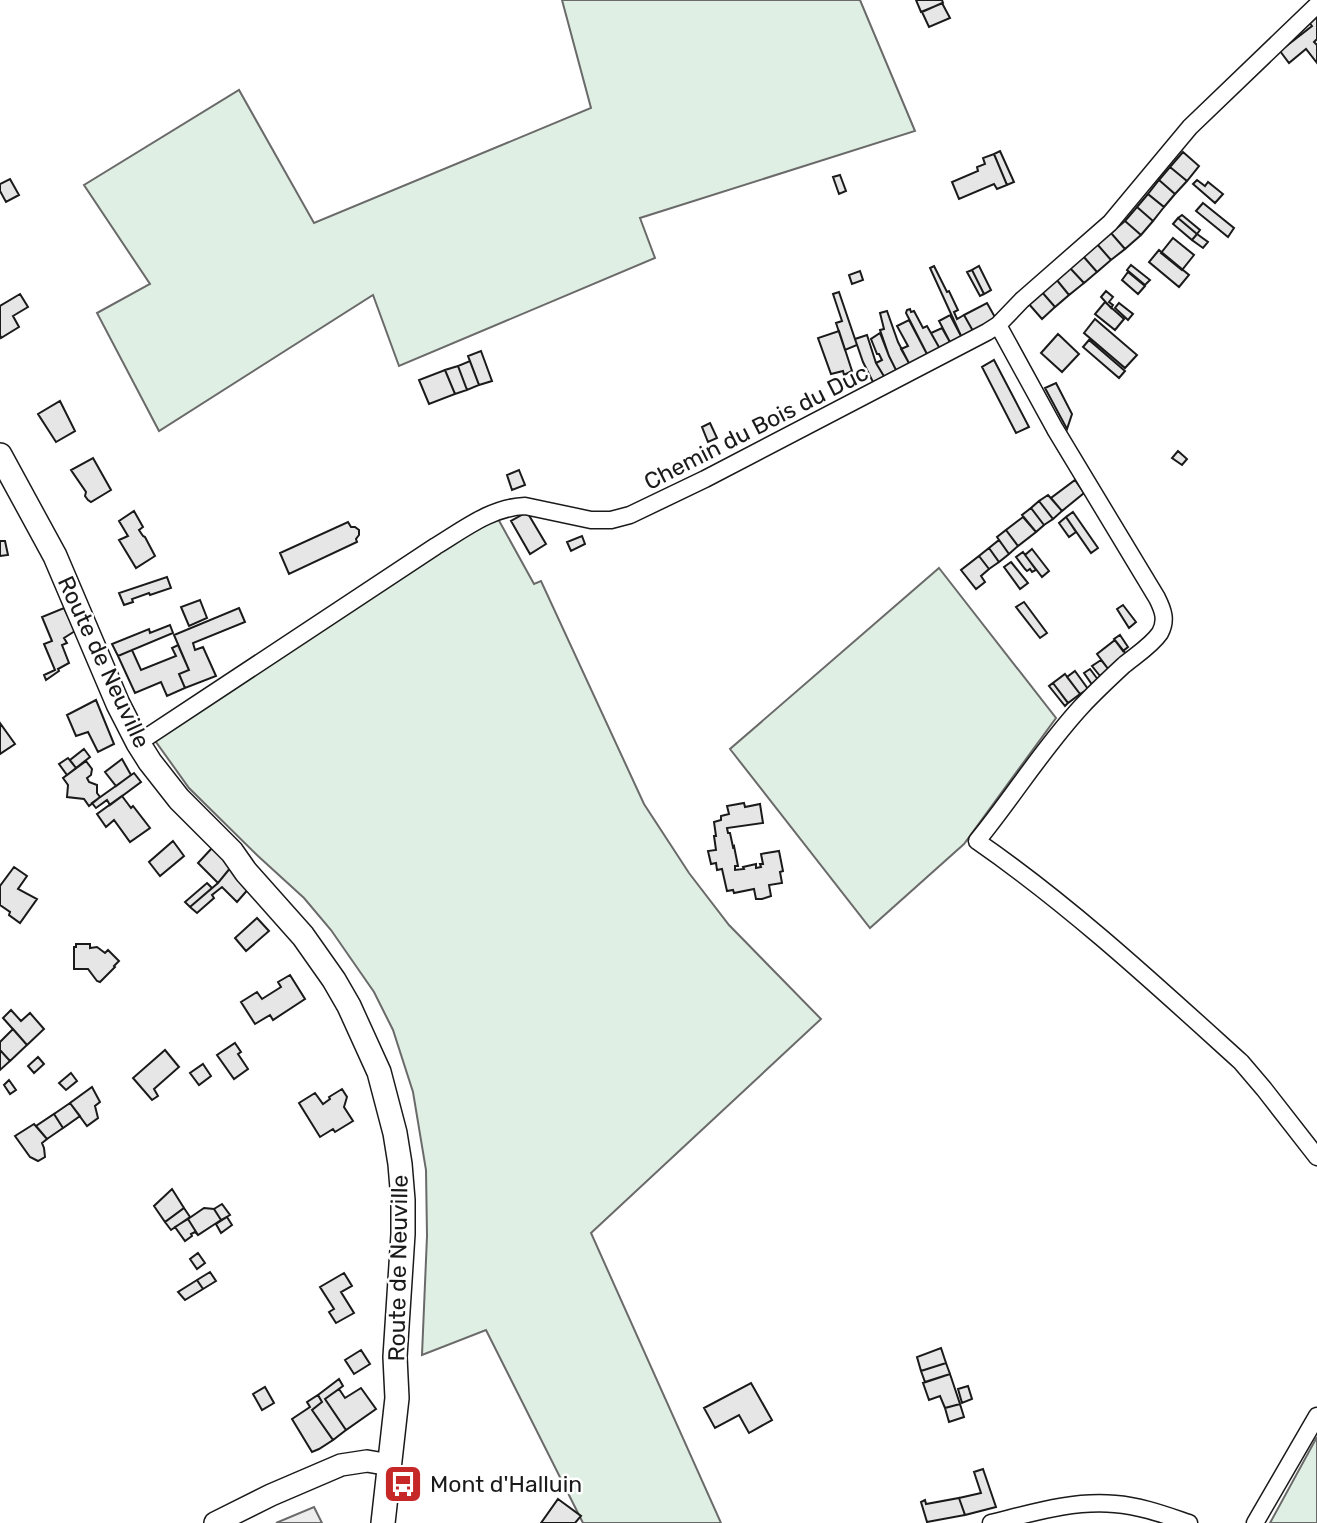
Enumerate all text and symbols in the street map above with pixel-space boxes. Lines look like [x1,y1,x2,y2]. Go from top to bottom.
street label: Chemin du Bois du Duc [639,358,873,496]
street label: Route de Neuville [52,571,156,753]
street label: Route de Neuville [382,1174,414,1362]
bus stop icon: Mont d'Halluin [382,1463,424,1505]
place label: Mont d'Halluin [430,1470,582,1498]

